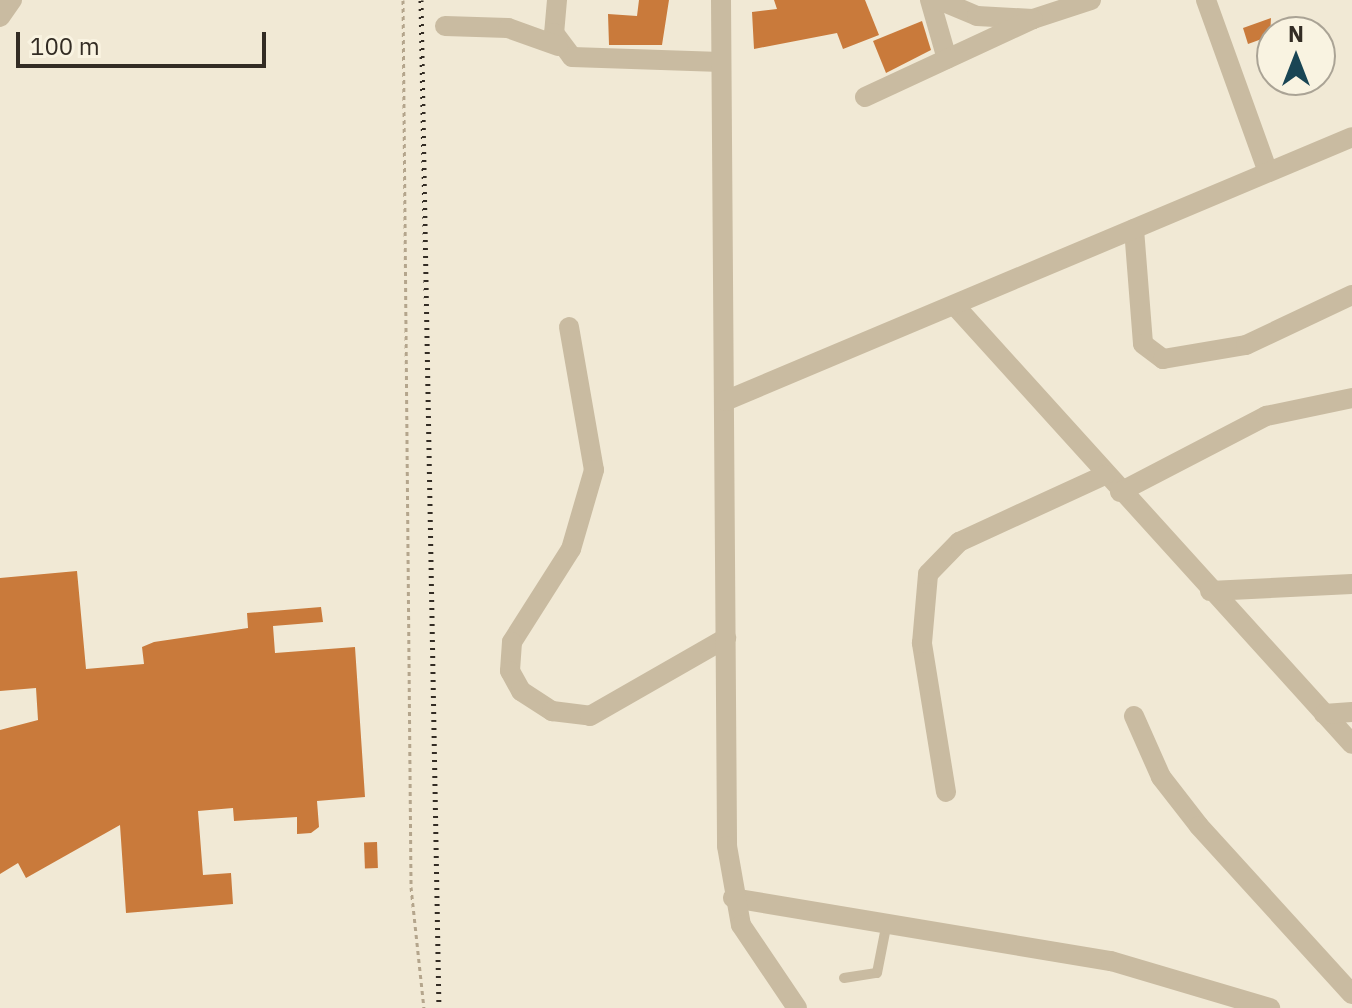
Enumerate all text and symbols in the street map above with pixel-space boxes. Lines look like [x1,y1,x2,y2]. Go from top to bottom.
scale bar [20,16,270,66]
north arrow [1256,16,1336,96]
text: N [1288,19,1304,48]
text: 100 m [30,30,100,62]

